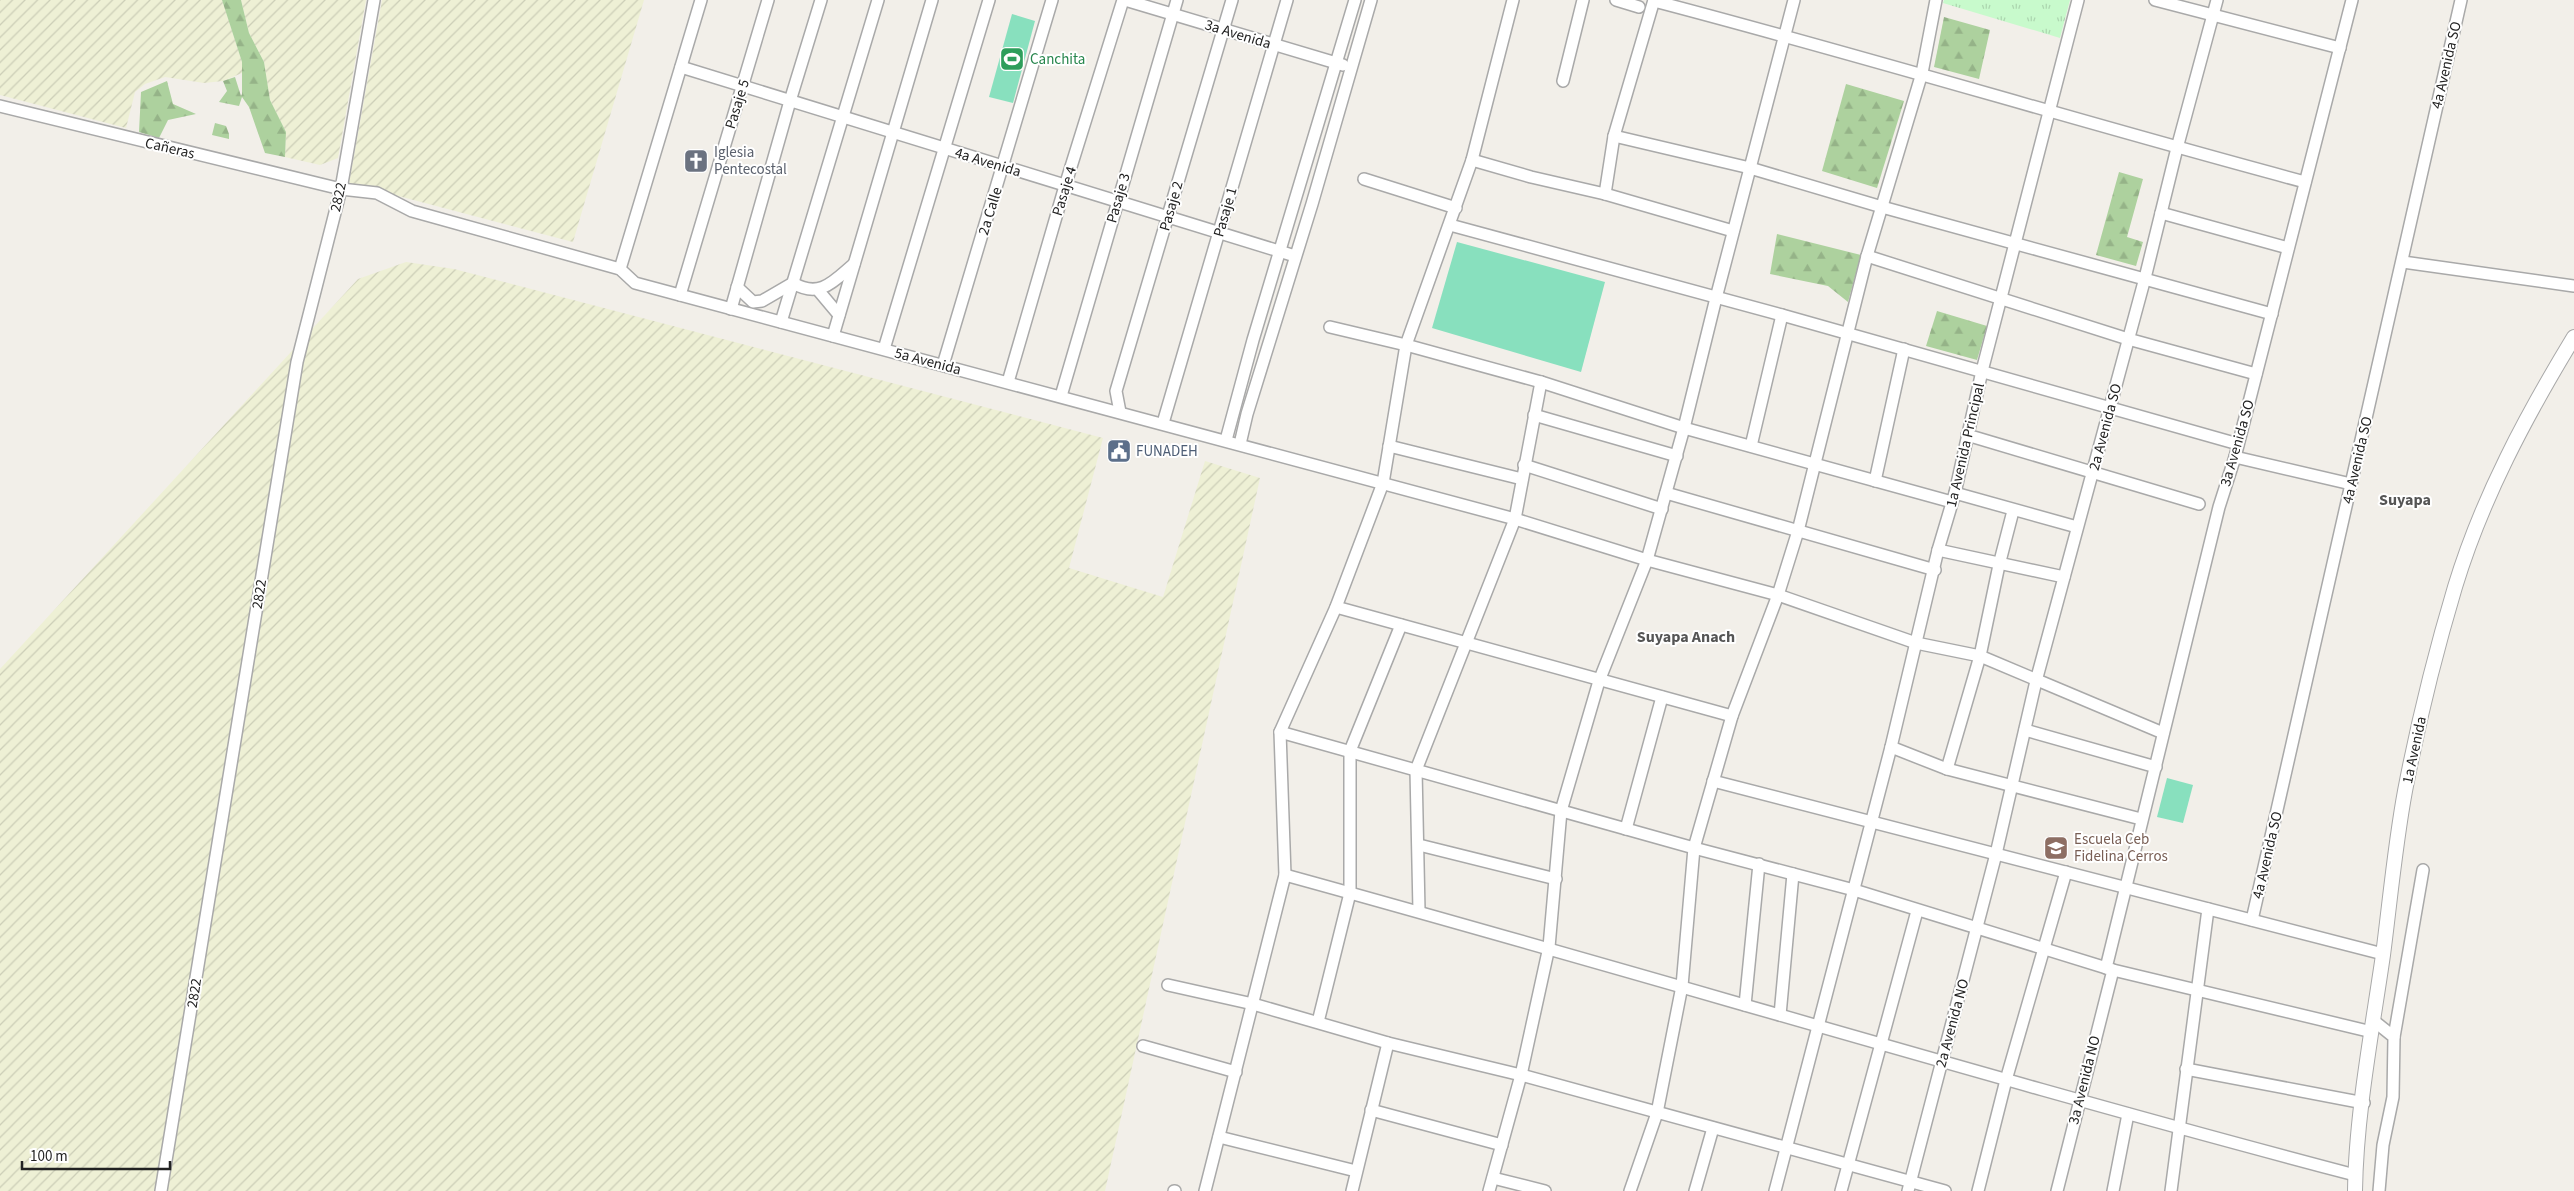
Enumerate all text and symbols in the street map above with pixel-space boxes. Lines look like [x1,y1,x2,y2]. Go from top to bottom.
street label: 3a Avenida [1202,14,1274,54]
street label: 4a Avenida SO [2426,19,2467,111]
sports icon: Canchita [999,46,1025,72]
place label: Canchita [1030,49,1085,70]
street label: Pasaje 5 [720,77,755,132]
street label: Cañeras [143,133,197,164]
place label: Iglesia Pentecostal [714,142,787,180]
street label: 4a Avenida [952,142,1024,182]
church icon: Iglesia Pentecostal [683,148,709,174]
street label: Pasaje 4 [1047,163,1082,219]
street label: Pasaje 3 [1101,171,1136,225]
street label: Pasaje 2 [1154,179,1189,233]
street label: 2822 [325,180,352,214]
street label: 2a Calle [973,185,1008,238]
street label: Pasaje 1 [1208,185,1243,239]
street label: 5a Avenida [892,343,964,380]
street label: 1a Avenida Principal [1941,381,1990,509]
street label: 2a Avenida SO [2084,381,2127,473]
street label: 3a Avenida SO [2215,397,2260,489]
street label: 4a Avenida SO [2337,414,2378,506]
public building icon: FUNADEH [1106,438,1132,464]
place label: FUNADEH [1136,441,1198,462]
district label: Suyapa [2379,489,2431,511]
street label: 2822 [247,578,272,610]
district label: Suyapa Anach [1637,626,1735,648]
street label: 1a Avenida [2397,715,2432,786]
street label: 4a Avenida SO [2247,809,2288,901]
place label: Escuela Ceb Fidelina Cerros [2074,829,2168,867]
school or university icon: Escuela Ceb Fidelina Cerros [2043,835,2069,861]
street label: 2a Avenida NO [1931,976,1974,1070]
street label: 2822 [182,977,207,1009]
street label: 3a Avenida NO [2063,1033,2106,1127]
scale bar [22,1138,170,1170]
text: 100 m [30,1146,68,1167]

